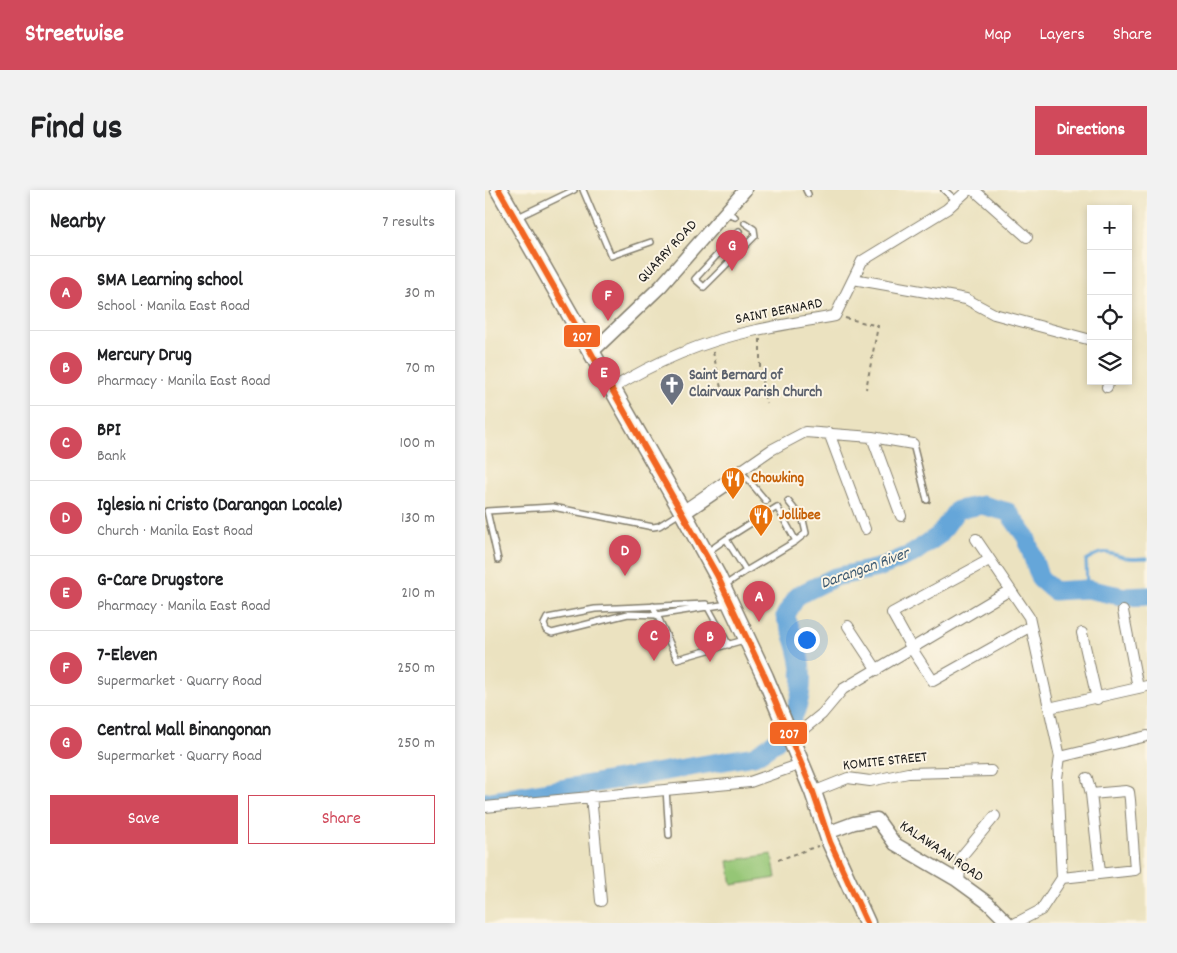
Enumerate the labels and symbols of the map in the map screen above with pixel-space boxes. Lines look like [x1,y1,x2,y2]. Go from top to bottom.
street label: QUARRY ROAD [633,215,703,289]
pin: G [716,230,748,271]
pin: F [592,280,624,321]
street label: SAINT BERNARD [734,293,825,331]
line badge: 207 [563,324,601,348]
text: 207 [572,328,592,348]
pin: E [588,357,620,398]
place label: Saint Bernard of Clairvaux Parish Church [689,365,822,404]
church icon: Saint Bernard of Clairvaux Parish Church [659,372,685,406]
restaurant icon: Chowking [720,466,746,500]
place label: Chowking [751,468,804,490]
restaurant icon: Jollibee [748,503,774,537]
place label: Jollibee [779,505,821,527]
pin: D [609,535,641,576]
water label: Darangan River [818,542,914,596]
pin: A [743,581,775,622]
pin: C [638,620,670,661]
pin: B [694,621,726,662]
your location [794,627,820,653]
line badge: 207 [769,721,808,745]
text: 207 [779,725,799,745]
street label: KOMITE STREET [842,747,928,777]
street label: KALAWAAN ROAD [895,816,988,888]

